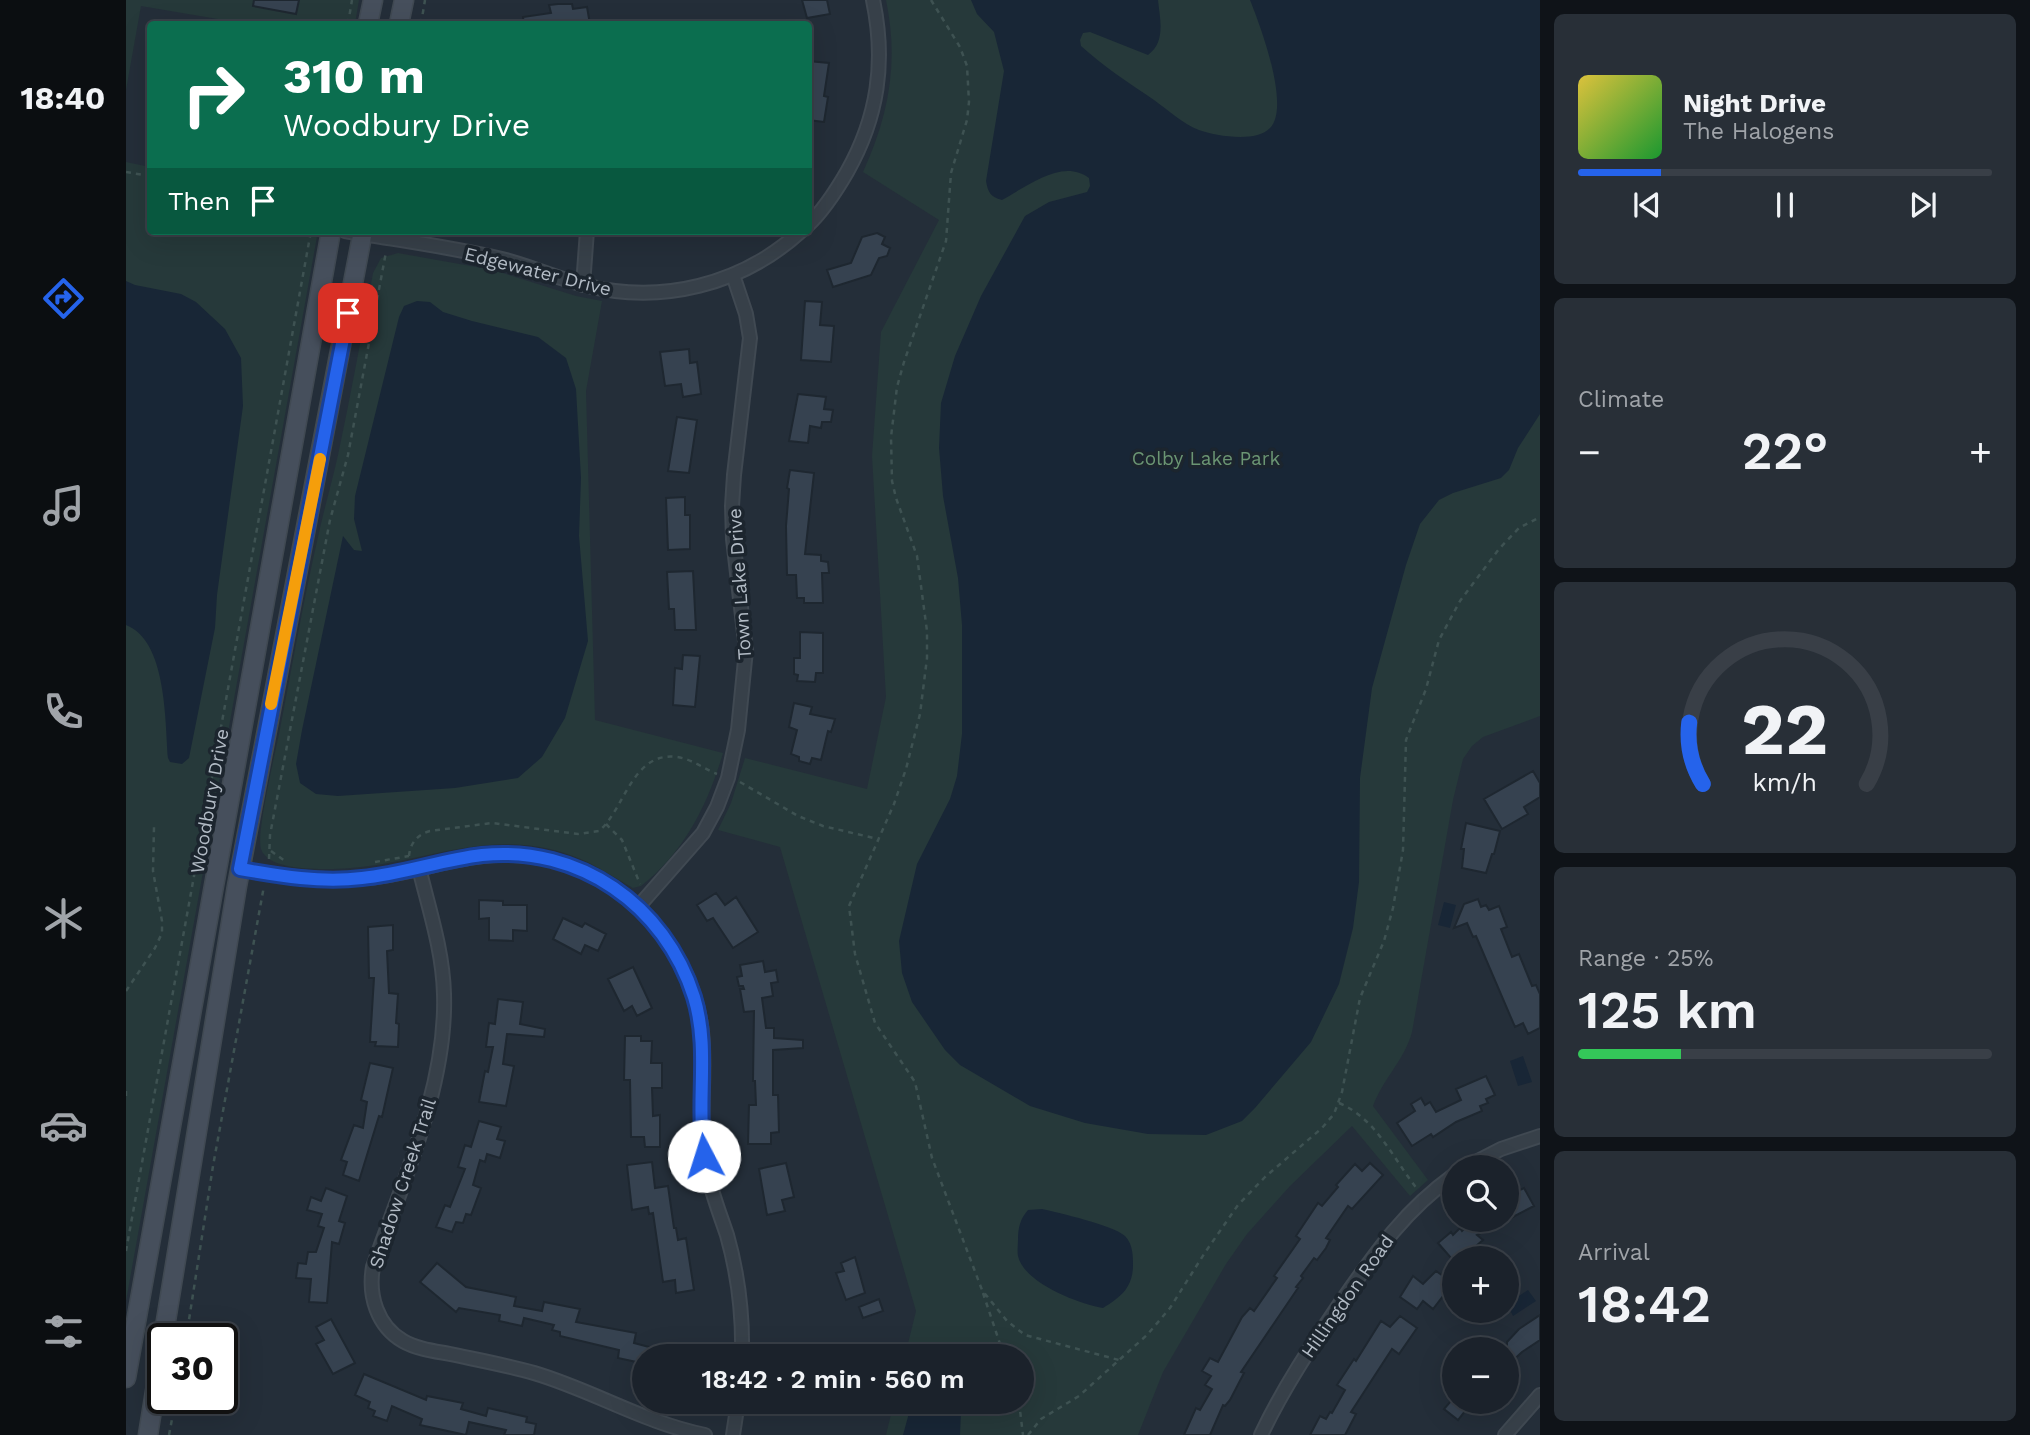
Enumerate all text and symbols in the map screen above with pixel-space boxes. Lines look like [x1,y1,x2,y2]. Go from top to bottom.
text: 310 m [283,47,425,105]
icon: right [168,49,259,140]
text: 18:40 [21,79,105,117]
text: Night Drive [1683,88,1826,118]
text: Woodbury Drive [283,106,530,144]
text: The Halogens [1683,118,1834,145]
icon: arrive [244,182,282,220]
text: Then [168,186,230,216]
icon: previous [1628,186,1666,224]
icon: pause [1766,186,1804,224]
icon: next [1904,186,1942,224]
street label: Edgewater Drive [462,242,614,301]
icon: directions [39,274,88,323]
pin [318,283,378,343]
icon: arrive [329,294,367,332]
text: Climate [1578,386,1664,413]
text: 22° [1742,421,1828,482]
text: − [1578,430,1601,474]
text: + [1969,430,1992,474]
park label: Colby Lake Park [1132,447,1280,470]
icon: music [39,481,88,530]
street label: Town Lake Drive [723,507,756,661]
text: 22 [1742,686,1828,772]
icon: phone [39,687,88,736]
street label: Woodbury Drive [185,727,234,875]
text: km/h [1753,767,1817,796]
icon: climate [39,894,88,943]
text: Range · 25% [1578,945,1713,972]
text: 125 km [1578,980,1757,1041]
street label: Shadow Creek Trail [364,1095,441,1271]
icon: car [39,1101,88,1150]
position arrow [667,1119,741,1193]
map controls [1442,1155,1519,1414]
button: search [1442,1155,1519,1232]
street label: Hillingdon Road [1296,1230,1399,1362]
text: Arrival [1578,1239,1650,1266]
button: + [1442,1246,1519,1323]
text: 18:42 [1578,1274,1711,1335]
icon: filters [39,1307,88,1356]
speed limit sign: 30 [147,1323,238,1414]
button: − [1442,1337,1519,1414]
text: 18:42 · 2 min · 560 m [701,1364,965,1394]

